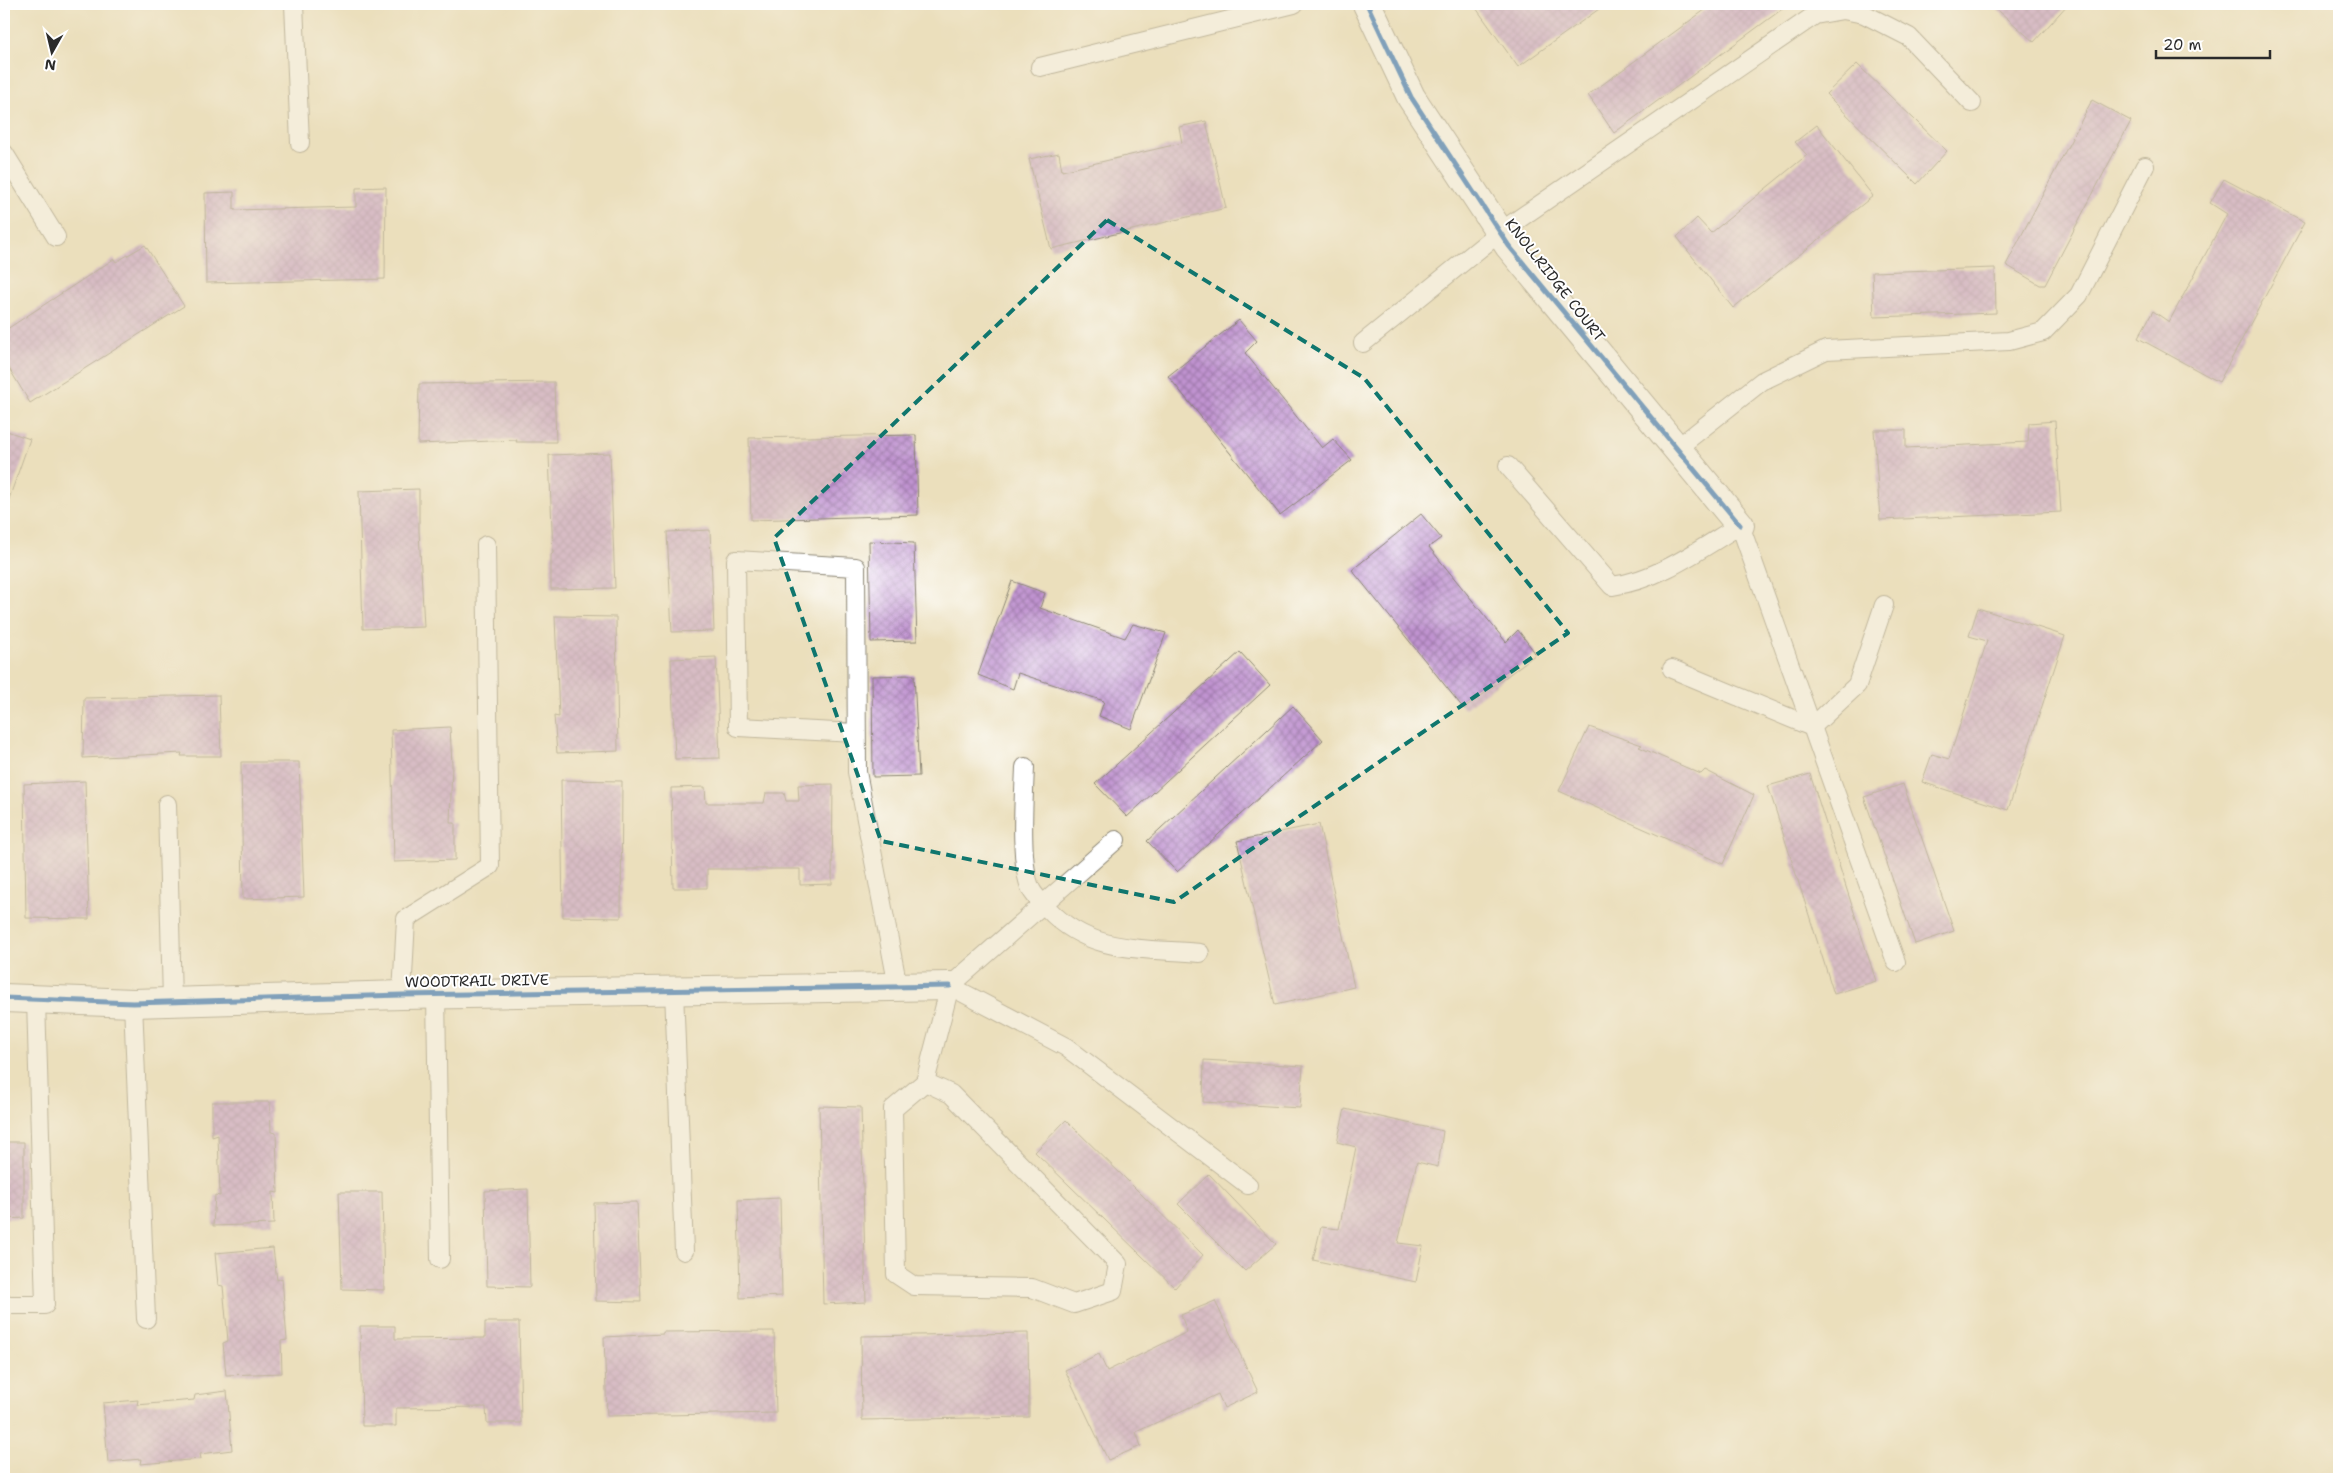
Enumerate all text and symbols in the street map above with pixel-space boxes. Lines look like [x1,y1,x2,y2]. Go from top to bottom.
north arrow [28,28,78,78]
scale bar [2156,28,2269,60]
text: 20 m [2163,35,2202,55]
text: N [43,55,57,75]
street label: KNOLLRIDGE COURT [1501,214,1609,346]
street label: WOODTRAIL DRIVE [405,970,549,992]

